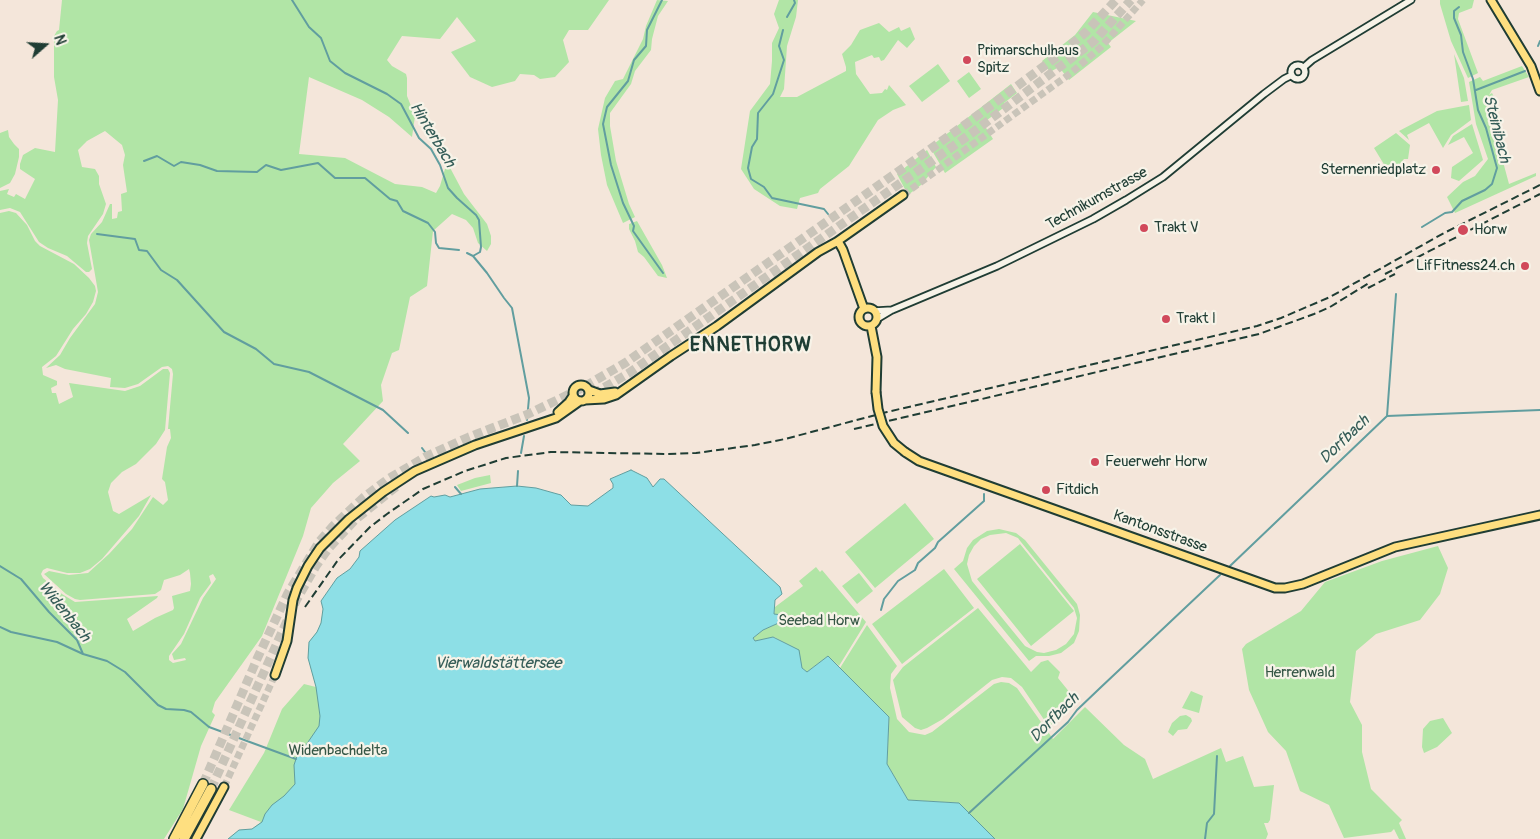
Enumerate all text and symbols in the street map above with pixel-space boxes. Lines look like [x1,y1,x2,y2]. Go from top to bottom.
north arrow [20,20,70,70]
text: N [50,33,69,47]
place label: Primarschulhaus Spitz [977,42,1079,77]
marker: Primarschulhaus Spitz [961,54,973,66]
water label: Steinibach [1478,93,1514,165]
water label: Hinterbach [405,99,459,171]
place label: Sternenriedplatz [1321,161,1426,179]
street label: Technikumstrasse [1043,164,1151,234]
marker: Sternenriedplatz [1430,164,1442,176]
place label: Trakt V [1154,219,1199,237]
place label: Horw [1474,221,1507,239]
marker: Trakt V [1138,222,1150,234]
marker: Horw [1456,223,1470,237]
place label: LifFitness24.ch [1416,257,1515,275]
marker: LifFitness24.ch [1519,260,1531,272]
place label: Trakt I [1176,310,1216,328]
marker: Trakt I [1160,313,1172,325]
district label: ENNETHORW [689,334,813,358]
water label: Dorfbach [1316,412,1374,468]
place label: Feuerwehr Horw [1105,453,1207,471]
marker: Feuerwehr Horw [1089,456,1101,468]
place label: Fitdich [1056,481,1098,499]
marker: Fitdich [1040,484,1052,496]
street label: Kantonsstrasse [1111,507,1209,557]
water label: Widenbach [34,578,94,646]
park label: Seebad Horw [778,612,860,630]
water label: Vierwaldstättersee [435,654,561,674]
park label: Herrenwald [1265,664,1335,682]
water label: Dorfbach [1026,689,1084,747]
park label: Widenbachdelta [288,742,388,760]

